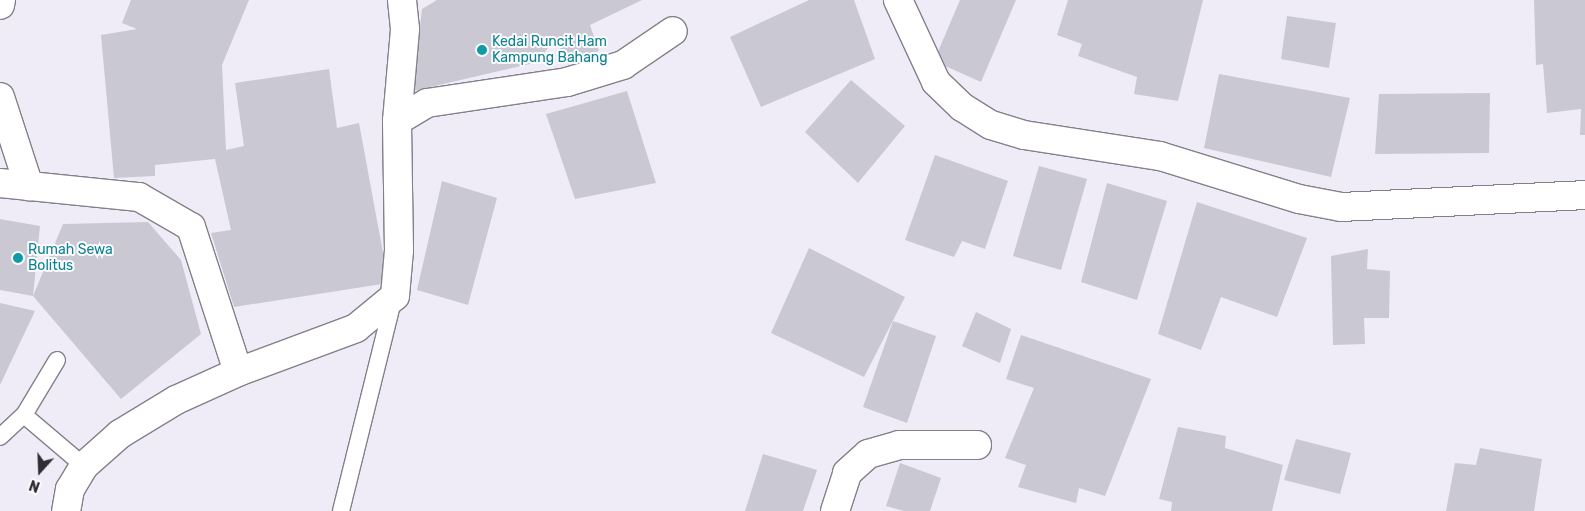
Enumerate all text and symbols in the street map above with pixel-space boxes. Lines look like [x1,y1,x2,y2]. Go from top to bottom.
place label: Kedai Runcit Ham Kampung Bahang [492,34,608,66]
marker: Kedai Runcit Ham Kampung Bahang [476,44,488,56]
place label: Rumah Sewa Bolitus [28,242,113,274]
marker: Rumah Sewa Bolitus [12,252,24,264]
north arrow [15,446,65,496]
text: N [27,476,42,495]

